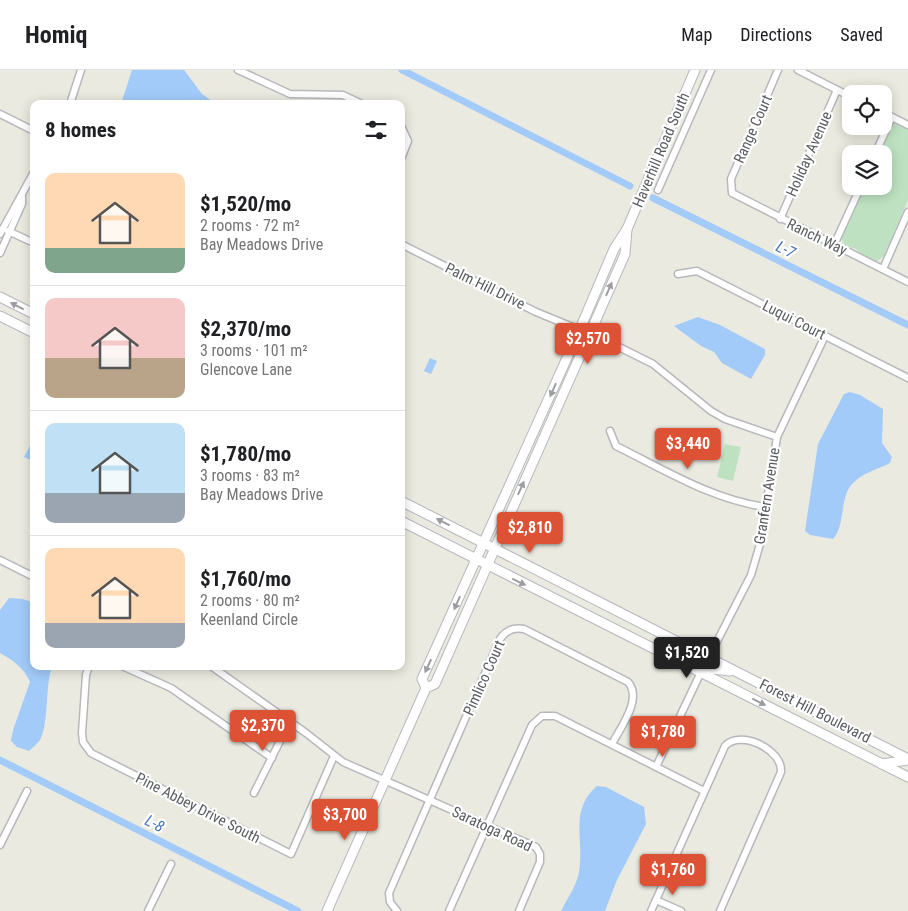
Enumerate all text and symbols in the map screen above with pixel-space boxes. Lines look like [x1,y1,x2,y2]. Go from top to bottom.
text: Homiq [25,21,87,49]
text: Map [681,24,712,45]
text: Directions [740,24,812,45]
text: Saved [840,24,883,45]
map controls [842,85,892,195]
button: locate [842,85,892,135]
street label: Haverhill Road South [629,90,693,210]
street label: Range Court [730,92,776,166]
street label: Holiday Avenue [782,109,836,199]
icon: filters [362,116,390,144]
text: 8 homes [45,118,116,142]
button: layers [842,145,892,195]
text: $1,520/mo [200,192,291,216]
icon: home [85,193,145,253]
street label: Ranch Way [784,215,850,259]
text: 2 rooms · 72 m² [200,216,300,235]
text: Bay Meadows Drive [200,235,323,254]
water label: L-7 [773,237,800,263]
street label: Palm Hill Drive [442,259,528,313]
one-way arrow [605,282,613,296]
street label: Luqui Court [759,296,829,344]
one-way arrow [10,302,24,310]
text: $2,370/mo [200,317,291,341]
icon: home [85,318,145,378]
pin: $2,570 [547,322,629,365]
text: $2,570 [566,329,610,348]
text: 3 rooms · 101 m² [200,341,308,360]
text: Glencove Lane [200,360,292,379]
one-way arrow [548,383,556,397]
pin: $3,440 [647,428,729,470]
text: $3,440 [666,434,710,453]
text: $1,780/mo [200,442,291,466]
icon: home [85,443,145,503]
street label: Granfern Avenue [750,446,784,546]
text: 3 rooms · 83 m² [200,466,300,485]
one-way arrow [518,481,526,495]
text: Bay Meadows Drive [200,485,323,504]
pin: $2,810 [489,512,571,554]
one-way arrow [435,518,450,526]
text: $2,810 [508,518,552,537]
text: $1,760/mo [200,567,291,591]
icon: home [85,568,145,628]
one-way arrow [512,578,527,587]
text: 2 rooms · 80 m² [200,591,300,610]
one-way arrow [453,596,461,610]
text: Keenland Circle [200,610,298,629]
pin: $1,520 [646,636,728,679]
street label: Pimlico Court [459,638,509,718]
text: $1,520 [665,643,709,662]
one-way arrow [424,659,432,673]
street label: Forest Hill Boulevard [756,675,874,747]
one-way arrow [752,698,766,706]
pin: $2,370 [222,710,304,752]
text: $2,370 [241,716,285,735]
pin: $1,780 [622,716,704,758]
text: $1,780 [641,722,685,741]
street label: Pine Abbey Drive South [133,769,263,847]
pin: $3,700 [304,798,386,841]
street label: Saratoga Road [449,803,535,855]
text: $3,700 [323,805,367,824]
water label: L-8 [142,811,168,836]
pin: $1,760 [632,854,714,896]
text: $1,760 [651,860,695,879]

